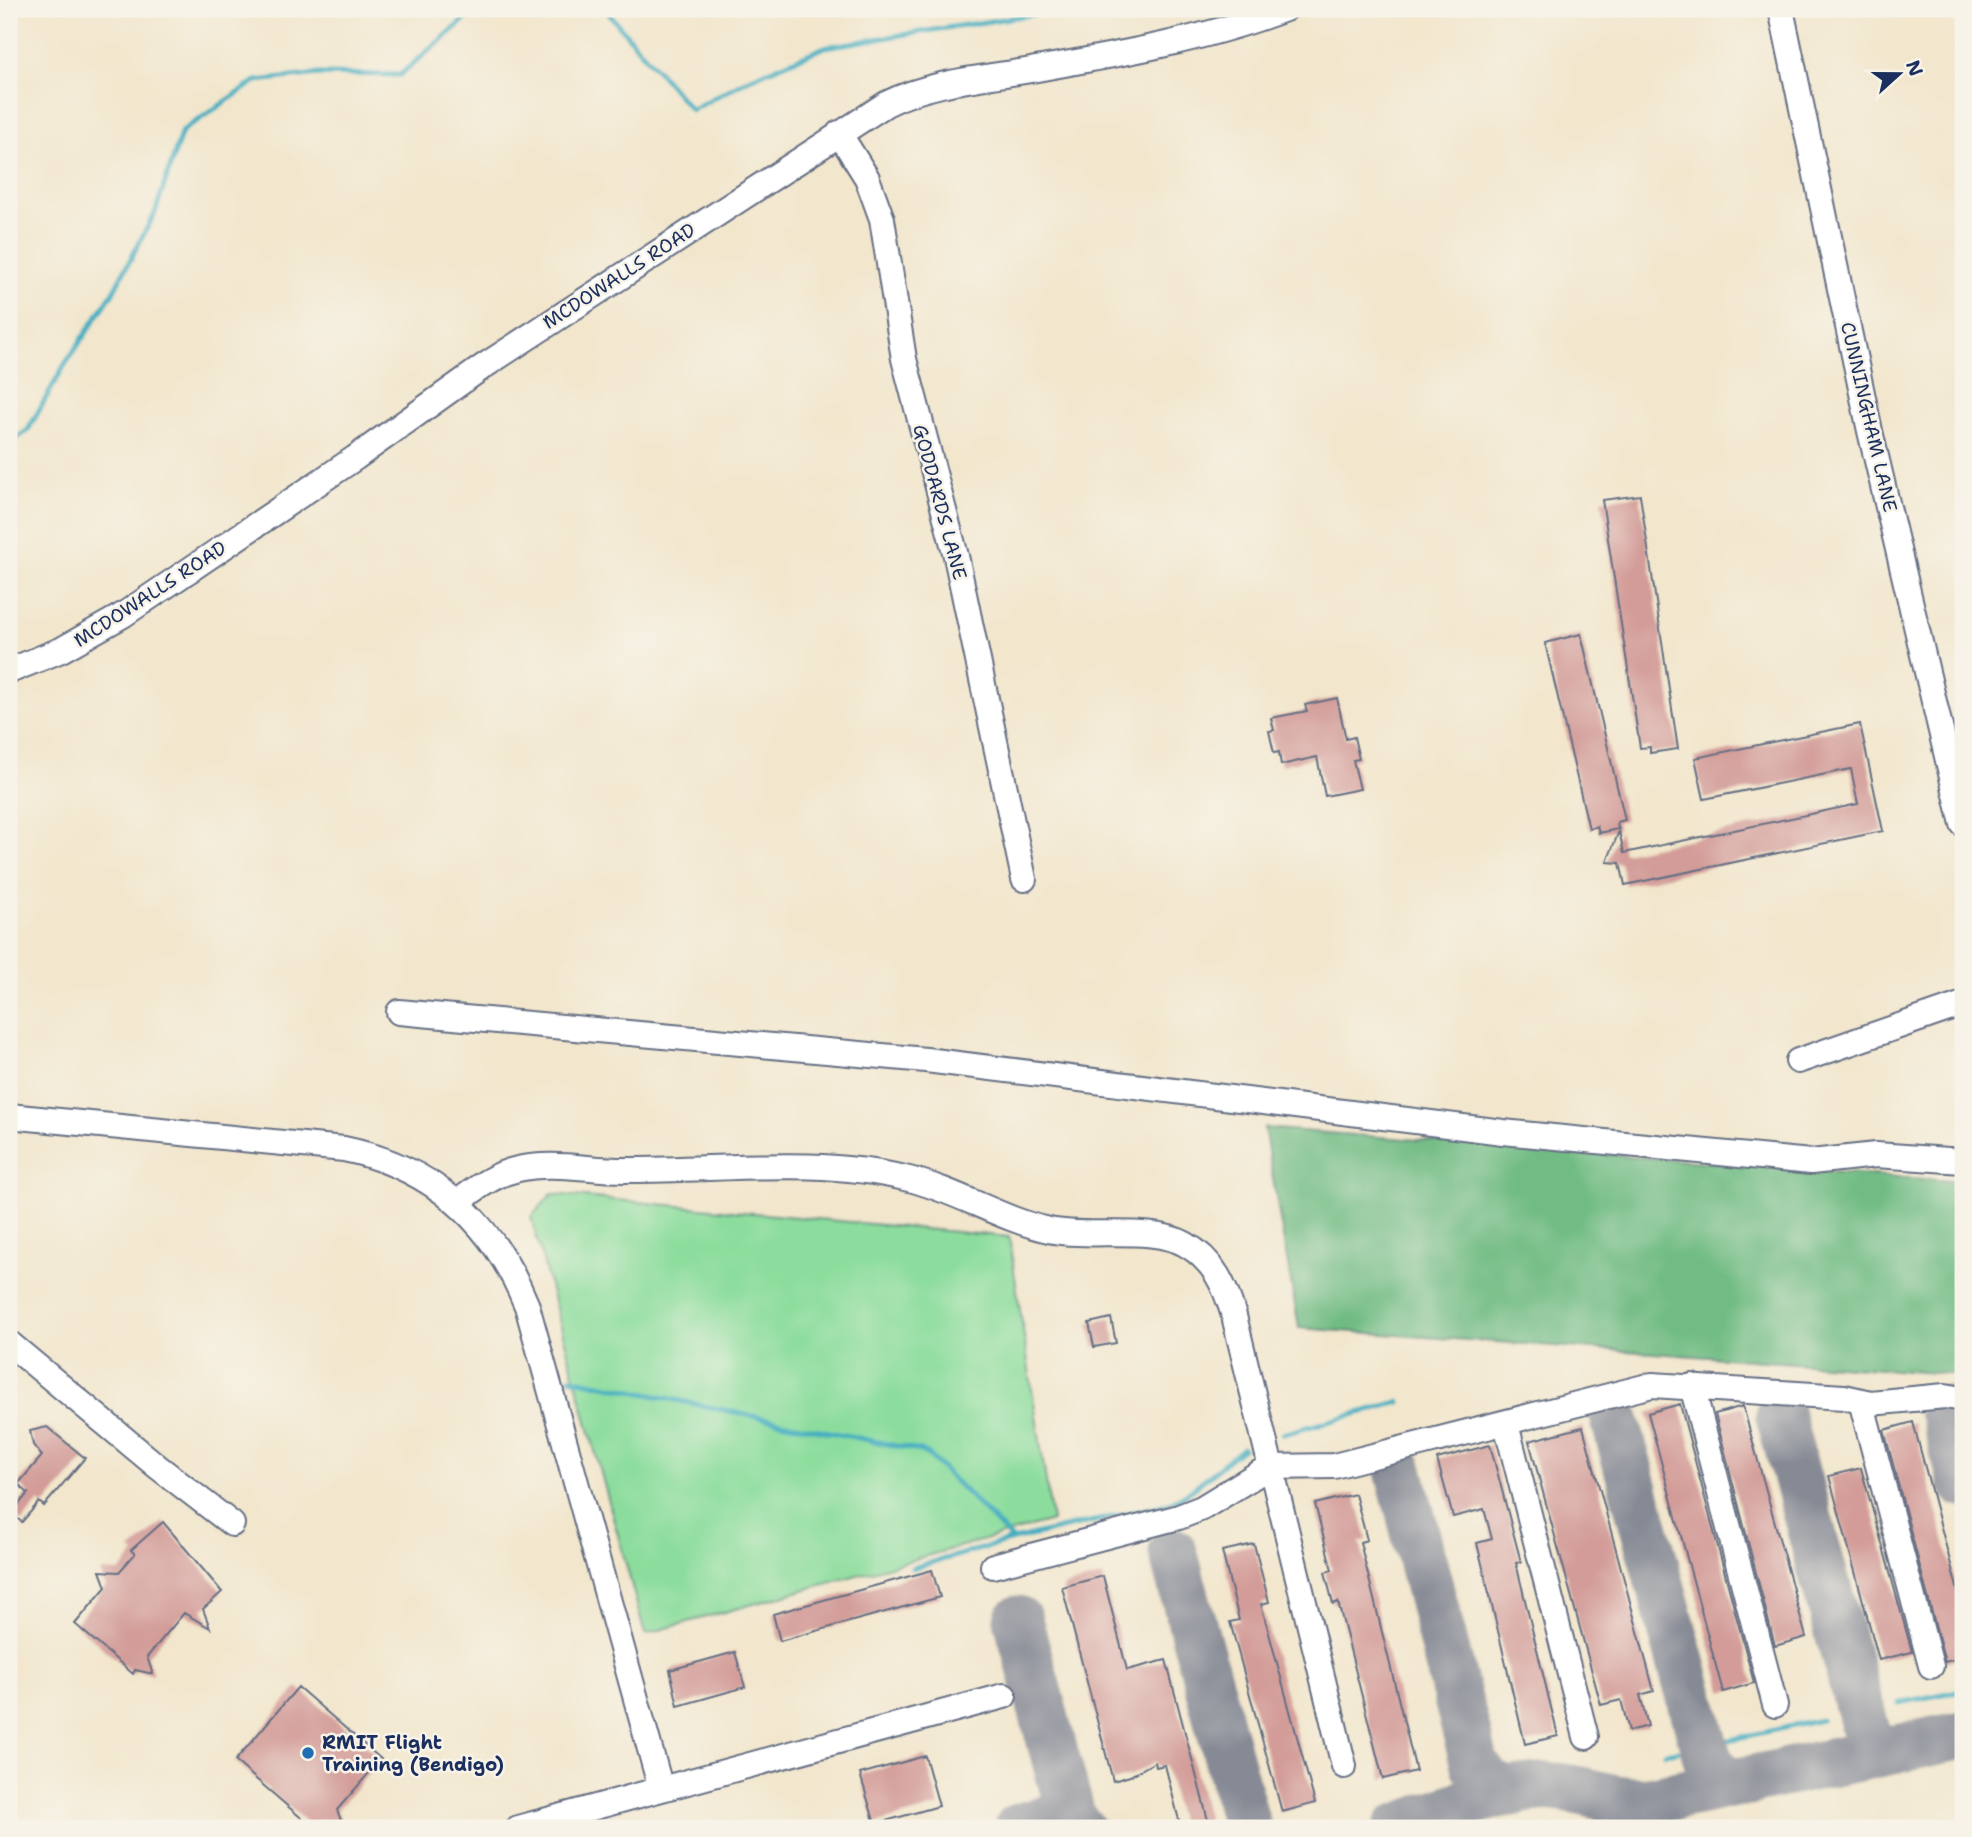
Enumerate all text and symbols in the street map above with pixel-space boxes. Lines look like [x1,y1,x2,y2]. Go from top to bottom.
north arrow [1864,38,1934,108]
text: N [1900,57,1929,80]
street label: MCDOWALLS ROAD [538,217,700,335]
street label: CUNNINGHAM LANE [1835,320,1903,515]
street label: GODDARDS LANE [907,422,973,583]
street label: MCDOWALLS ROAD [69,535,231,653]
place label: RMIT Flight Training (Bendigo) [322,1730,504,1777]
marker: RMIT Flight Training (Bendigo) [300,1745,316,1761]

